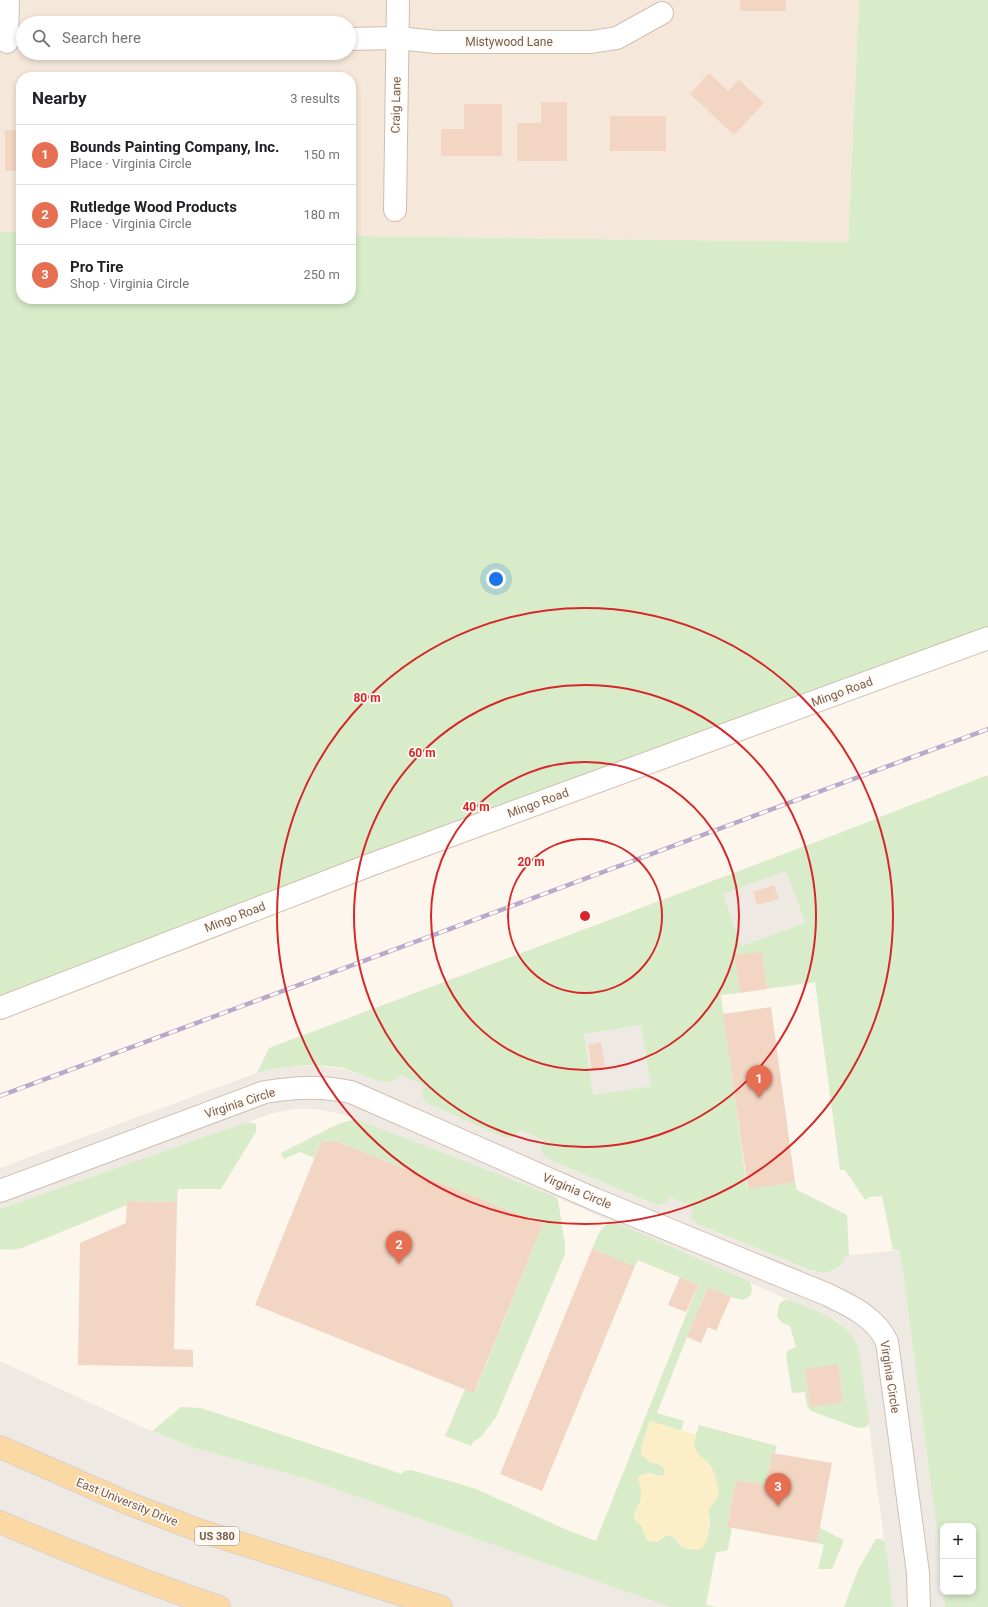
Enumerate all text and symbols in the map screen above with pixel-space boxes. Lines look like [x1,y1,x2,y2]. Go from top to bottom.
search box [16,16,356,60]
icon: search [30,27,52,49]
text: Search here [62,29,141,47]
street label: Mistywood Lane [465,35,553,49]
street label: Craig Lane [389,76,403,134]
text: Nearby [32,88,87,108]
text: 3 results [290,91,340,106]
text: Bounds Painting Company, Inc. [70,138,279,156]
text: 1 [41,147,49,162]
text: 150 m [303,147,340,162]
text: Place · Virginia Circle [70,156,192,171]
text: Rutledge Wood Products [70,198,237,216]
text: 2 [41,207,49,222]
text: 180 m [303,207,340,222]
text: Place · Virginia Circle [70,216,192,231]
text: Pro Tire [70,258,123,276]
text: 3 [41,267,49,282]
text: 250 m [303,267,340,282]
text: Shop · Virginia Circle [70,276,189,291]
your location [486,569,506,589]
street label: Mingo Road [809,674,875,710]
text: 80 m [353,691,381,705]
text: 60 m [408,746,436,760]
street label: Mingo Road [505,785,571,821]
text: 40 m [462,800,490,814]
text: 20 m [517,855,545,869]
street label: Mingo Road [203,899,267,935]
centre of rings [578,909,592,923]
pin: 1 [746,1065,772,1098]
street label: Virginia Circle [203,1085,277,1121]
street label: Virginia Circle [540,1170,614,1212]
pin: 2 [386,1231,412,1264]
street label: Virginia Circle [877,1340,903,1414]
pin: 3 [765,1473,791,1506]
street label: East University Drive [74,1475,180,1529]
map controls [940,1523,976,1595]
button: + [940,1523,976,1559]
road number: US 380 [195,1527,239,1545]
button: − [940,1559,976,1595]

